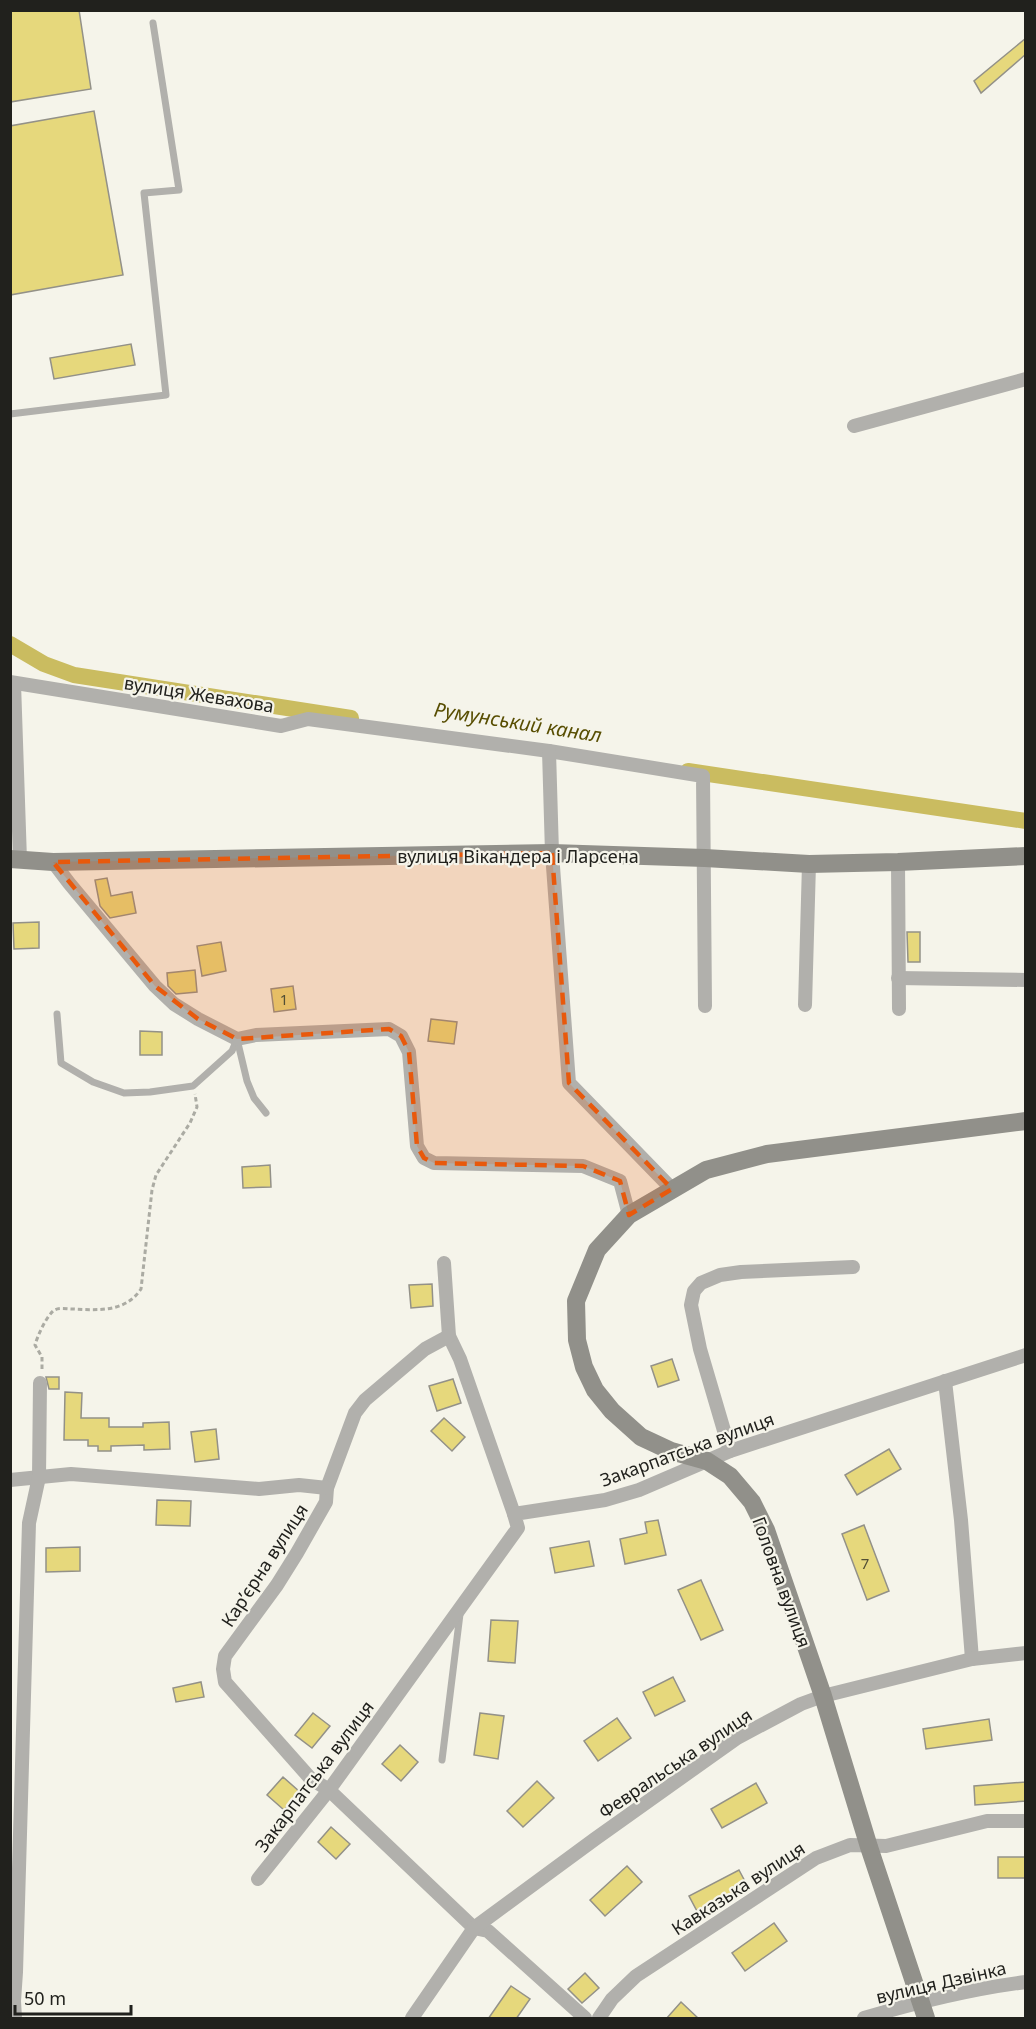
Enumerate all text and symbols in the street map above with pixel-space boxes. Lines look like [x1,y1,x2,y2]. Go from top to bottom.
street label: вулиця Жевахова [122,670,276,718]
water label: Румунський канал [432,695,604,749]
street label: вулиця Вікандера і Ларсена [397,844,639,868]
house number: 1 [280,989,288,1009]
street label: Закарпатська вулиця [597,1406,777,1492]
street label: Карʼєрна вулиця [215,1499,313,1631]
street label: Головна вулиця [747,1513,817,1651]
house number: 7 [861,1553,869,1573]
street label: Закарпатська вулиця [249,1696,379,1856]
street label: Февральська вулиця [594,1703,756,1823]
street label: Кавказька вулиця [667,1836,809,1940]
street label: вулиця Дзвінка [873,1955,1009,2009]
scale bar [15,1978,130,2016]
text: 50 m [24,1986,66,2010]

